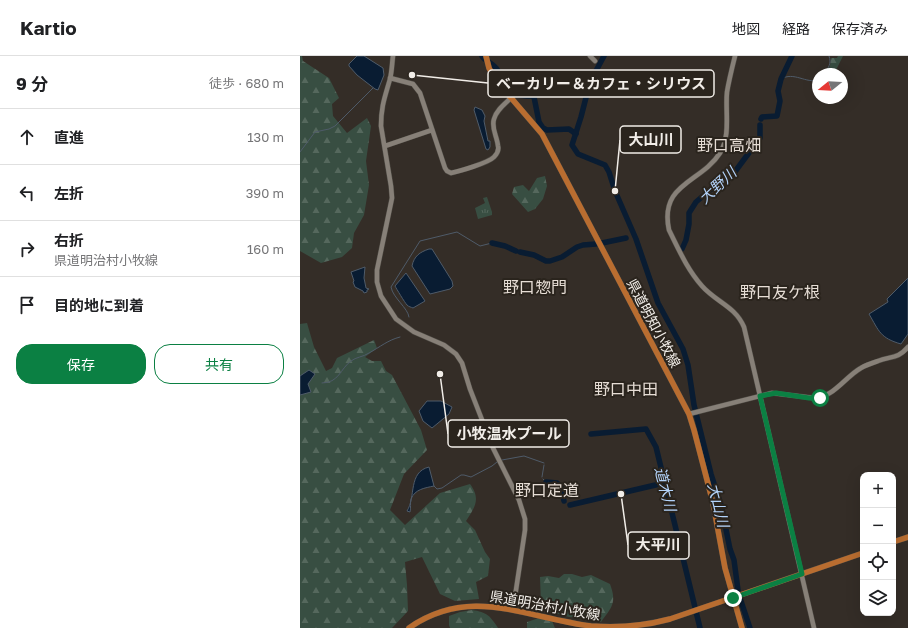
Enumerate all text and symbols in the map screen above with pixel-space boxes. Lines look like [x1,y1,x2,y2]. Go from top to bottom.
text: Kartio [20,16,77,39]
text: 地図 [732,20,760,37]
text: 経路 [782,20,810,37]
text: 保存済み [832,20,888,37]
north arrow [812,68,848,104]
callout: ベーカリー＆カフェ・シリウス [488,70,714,97]
text: 9 分 [16,73,48,94]
text: ベーカリー＆カフェ・シリウス [496,74,706,92]
text: 徒歩 · 680 m [209,75,284,91]
icon: ahead [16,126,38,148]
callout: 大山川 [620,126,681,153]
text: 直進 [54,128,84,146]
text: 130 m [247,129,284,145]
text: 大山川 [628,130,674,148]
district label: 野口高畑 [697,135,761,155]
water label: 大野川 [694,162,741,207]
icon: left [16,182,38,204]
text: 左折 [54,184,84,202]
text: 390 m [246,185,284,201]
text: 右折 [54,231,84,249]
icon: right [16,238,38,260]
text: 160 m [247,241,284,257]
text: 県道明治村小牧線 [54,252,158,268]
street label: 県道明知小牧線 [623,276,685,370]
district label: 野口惣門 [503,277,567,297]
district label: 野口友ケ根 [740,282,820,302]
icon: arrive [16,294,38,316]
text: 目的地に到着 [54,296,144,314]
button: 保存 [16,344,146,384]
button: 共有 [154,344,284,384]
district label: 野口中田 [594,379,658,399]
route start [811,389,829,407]
callout: 小牧温水プール [448,420,569,447]
text: 小牧温水プール [456,424,562,442]
water label: 道木川 [652,465,681,515]
map controls [860,472,896,616]
button: + [860,472,896,508]
district label: 野口定道 [515,480,579,500]
water label: 大山川 [705,481,734,531]
button: − [860,508,896,544]
callout: 大平川 [628,532,689,559]
text: 大平川 [635,535,681,553]
button: locate [860,544,896,580]
button: layers [860,580,896,616]
street label: 県道明治村小牧線 [488,587,602,623]
route end [724,589,742,607]

